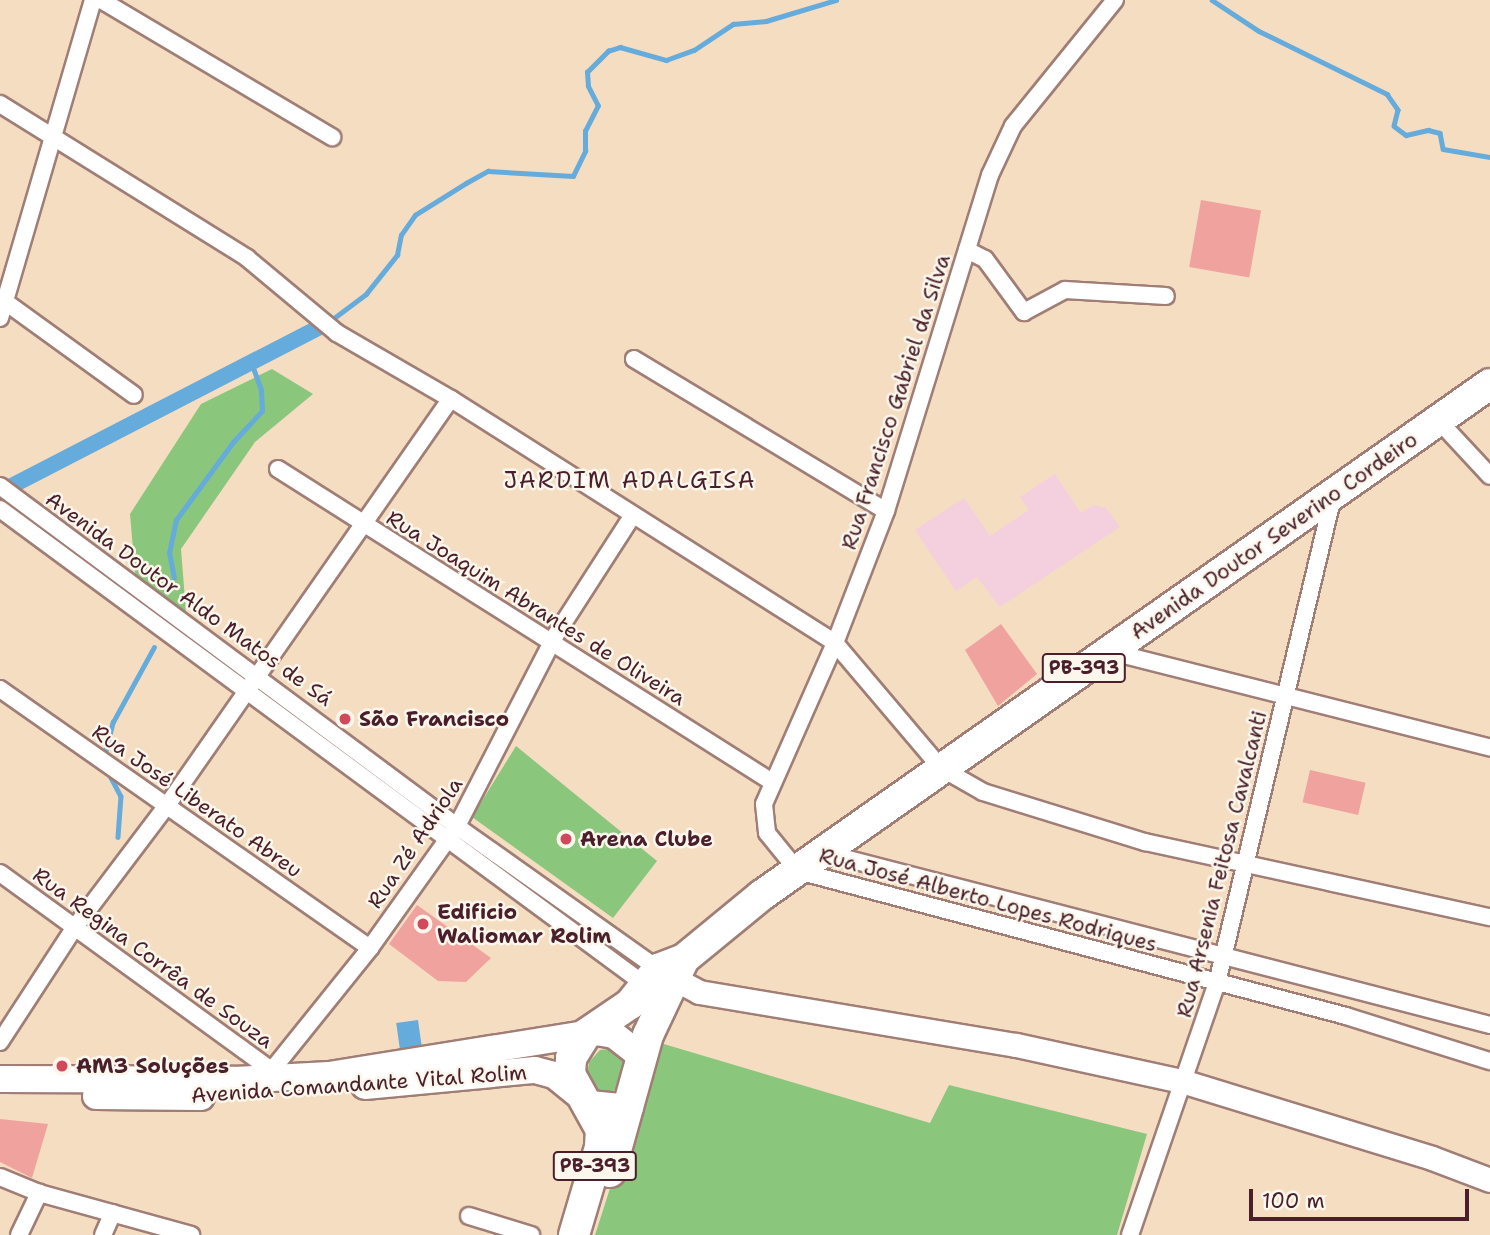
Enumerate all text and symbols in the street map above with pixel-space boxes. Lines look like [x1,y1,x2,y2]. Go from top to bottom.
street label: Rua Francisco Gabriel da Silva [836,251,956,553]
street label: Avenida Doutor Severino Cordeiro [1126,427,1422,645]
district label: JARDIM ADALGISA [505,466,755,494]
street label: Avenida Doutor Aldo Matos de Sá [41,487,337,711]
street label: Rua Joaquim Abrantes de Oliveira [382,505,690,711]
road number: PB-393 [1040,652,1128,684]
place label: São Francisco [359,706,509,732]
street label: Rua Arsenia Feitosa Cavalcanti [1172,708,1272,1020]
marker: São Francisco [337,711,353,727]
street label: Rua José Liberato Abreu [87,719,307,883]
street label: Rua Zé Adriola [362,773,468,913]
place label: Arena Clube [580,826,713,852]
marker: Arena Clube [558,831,574,847]
street label: Rua José Alberto Lopes Rodriques [816,843,1160,957]
street label: Rua Regina Corrêa de Souza [28,862,278,1054]
place label: Edificio Waliomar Rolim [437,899,611,949]
marker: Edificio Waliomar Rolim [415,916,431,932]
place label: AM3 Soluções [76,1053,229,1079]
marker: AM3 Soluções [54,1058,70,1074]
street label: Avenida Comandante Vital Rolim [190,1060,528,1108]
road number: PB-393 [551,1150,639,1182]
scale bar [1252,1176,1472,1220]
text: 100 m [1262,1187,1325,1215]

